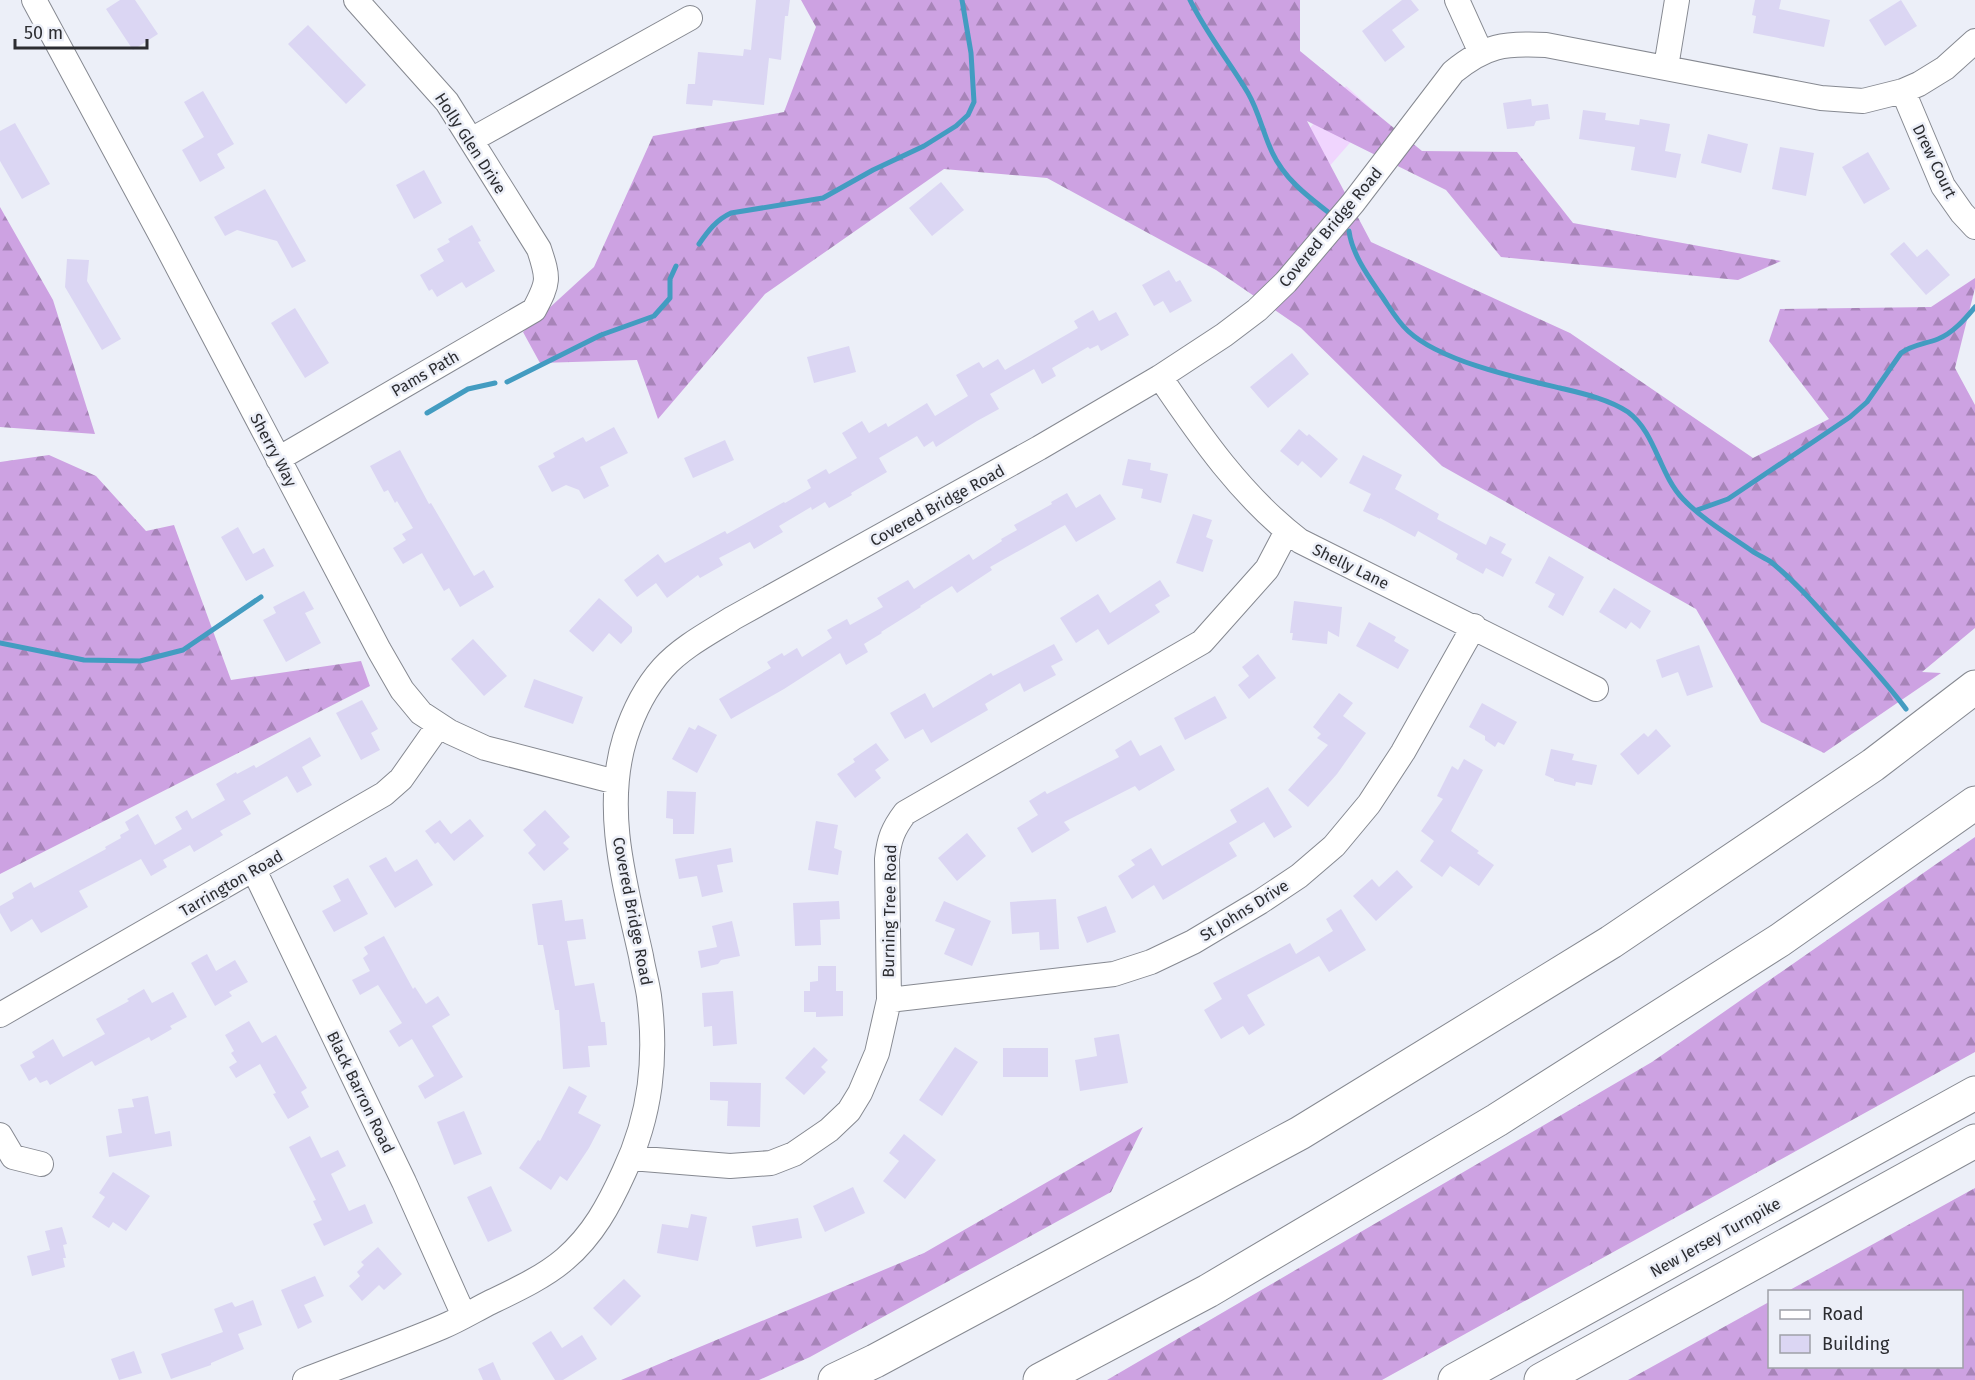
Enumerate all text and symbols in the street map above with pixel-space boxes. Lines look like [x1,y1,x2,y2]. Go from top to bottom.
scale bar [15,12,147,50]
text: 50 m [24,22,63,44]
street label: Holly Glen Drive [431,89,510,197]
street label: Drew Court [1909,121,1961,201]
street label: Covered Bridge Road [1275,164,1386,291]
street label: Pams Path [388,346,462,400]
street label: Sherry Way [246,410,301,490]
street label: Covered Bridge Road [867,461,1008,550]
street label: Shelly Lane [1309,540,1392,593]
street label: Covered Bridge Road [609,835,656,987]
street label: Burning Tree Road [879,844,900,978]
street label: Tarrington Road [176,846,286,921]
street label: St Johns Drive [1196,876,1292,945]
street label: Black Barron Road [323,1028,398,1156]
street label: New Jersey Turnpike [1647,1194,1784,1281]
legend [1768,1290,1963,1368]
text: Road [1822,1303,1864,1325]
text: Building [1822,1333,1890,1355]

